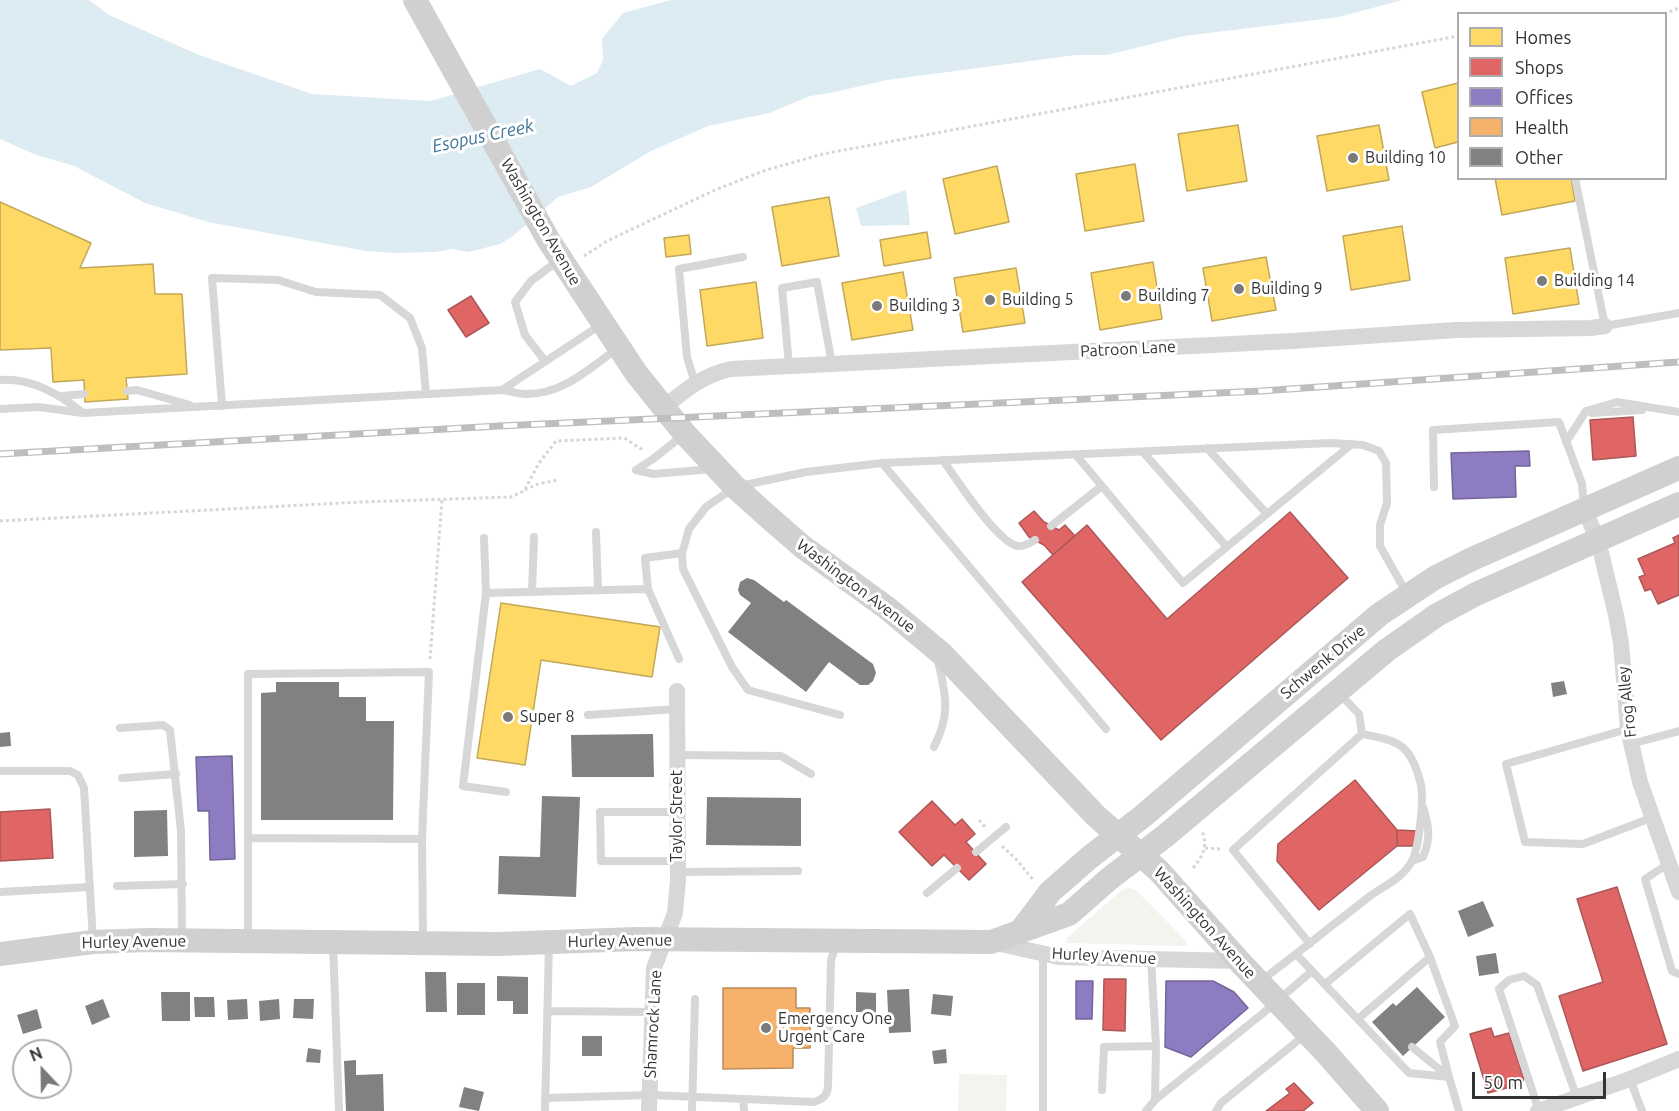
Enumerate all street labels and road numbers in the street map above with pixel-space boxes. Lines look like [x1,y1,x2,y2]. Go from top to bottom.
street label: Washington Avenue [497,155,585,289]
street label: Patroon Lane [1080,337,1176,361]
street label: Washington Avenue [793,535,919,637]
street label: Schwenk Drive [1277,621,1369,703]
street label: Frog Alley [1614,665,1640,739]
street label: Taylor Street [667,770,687,862]
street label: Washington Avenue [1150,863,1260,983]
street label: Hurley Avenue [568,930,672,952]
street label: Hurley Avenue [82,931,186,953]
street label: Hurley Avenue [1051,944,1157,968]
street label: Shamrock Lane [641,969,665,1079]

